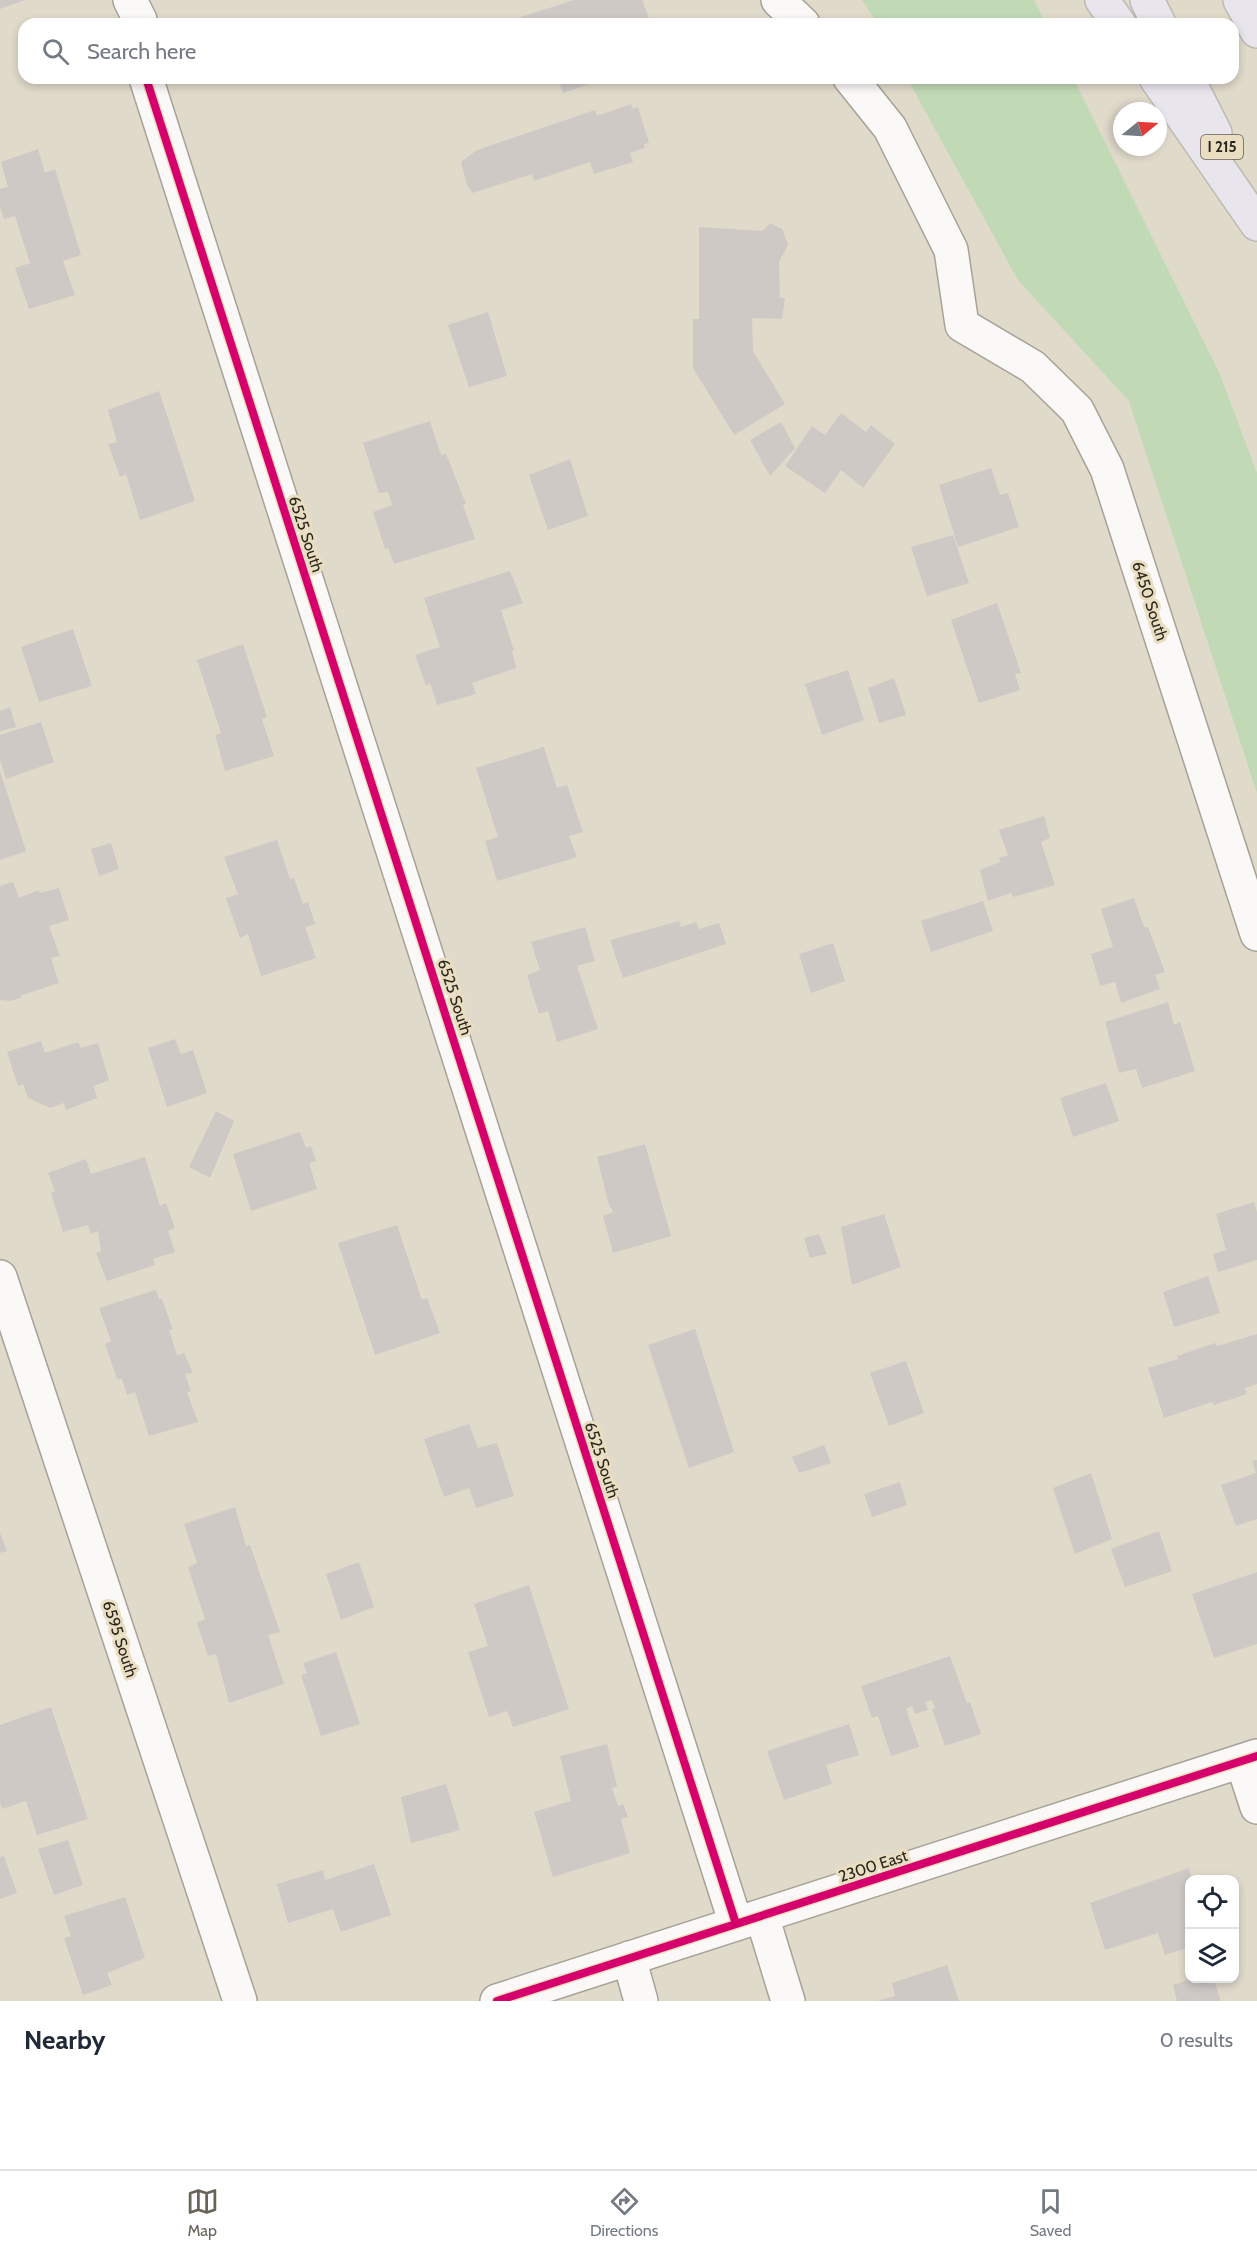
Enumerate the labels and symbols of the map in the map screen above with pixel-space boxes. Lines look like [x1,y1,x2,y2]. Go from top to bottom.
north arrow [1113,102,1167,156]
road number: I 215 [1201,135,1243,159]
street label: 6525 South [285,494,327,574]
street label: 6450 South [1128,559,1172,643]
street label: 6525 South [434,957,476,1037]
street label: 6525 South [581,1420,623,1500]
street label: 6595 South [99,1598,141,1680]
street label: 2300 East [836,1846,911,1886]

